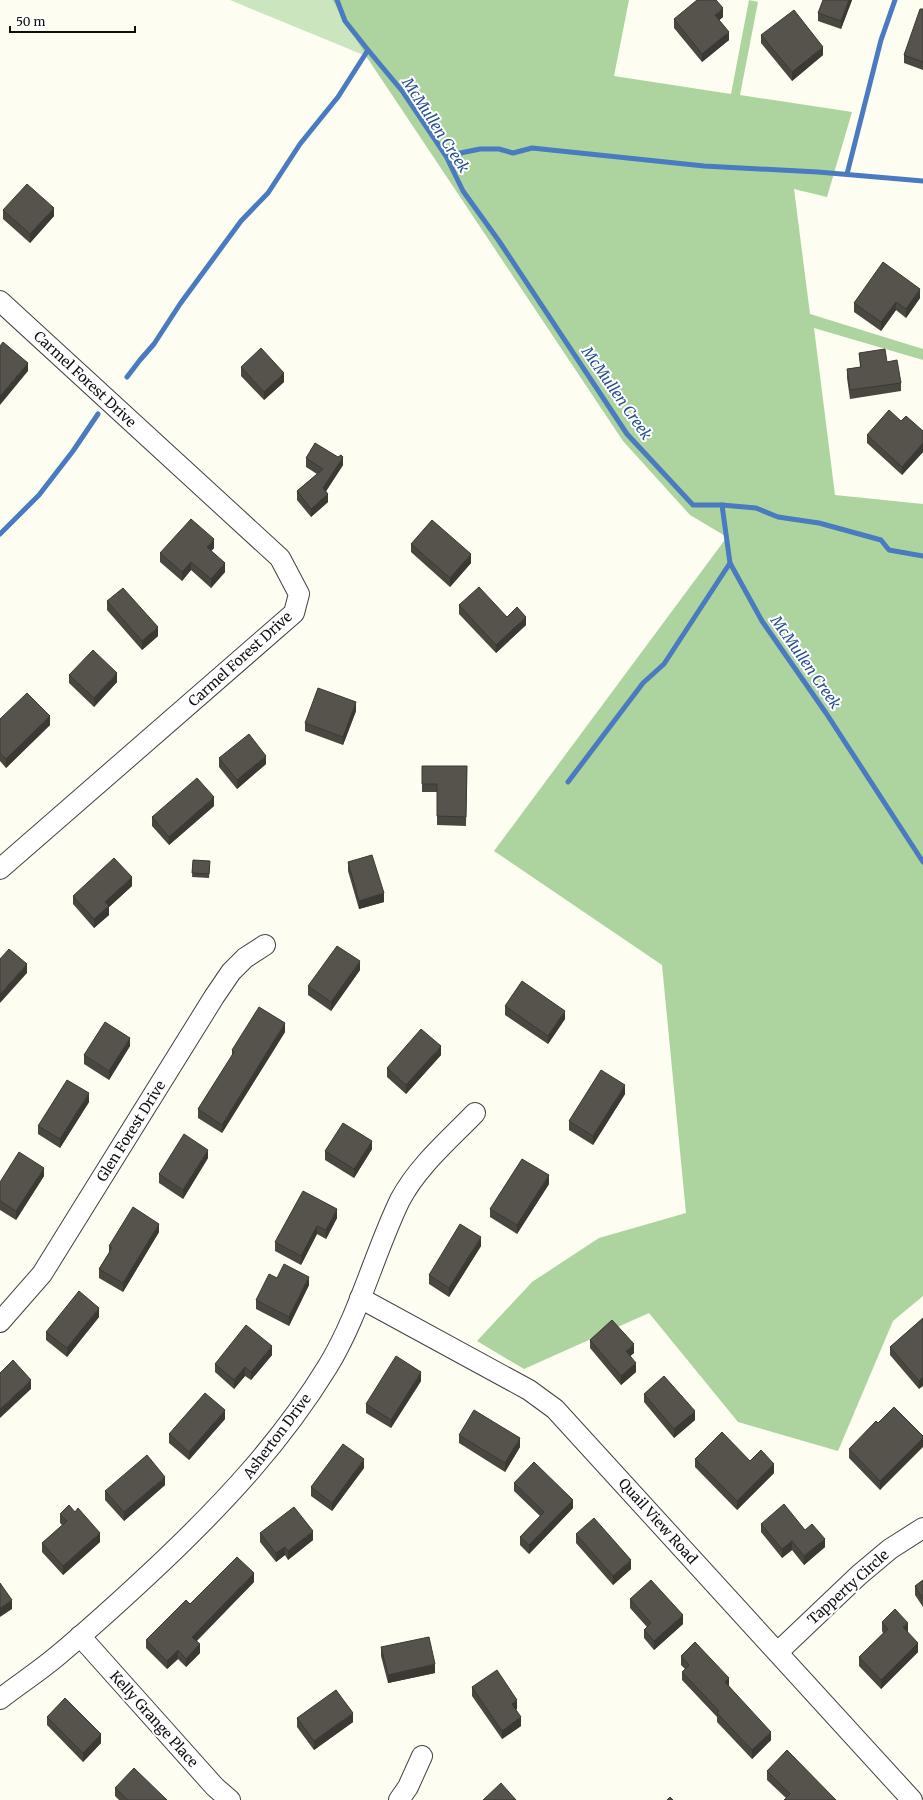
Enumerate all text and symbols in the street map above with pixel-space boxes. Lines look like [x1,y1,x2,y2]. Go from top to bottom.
scale bar [10,8,135,34]
text: 50 m [16,14,45,29]
water label: McMullen Creek [398,73,474,177]
street label: Carmel Forest Drive [30,327,140,431]
water label: McMullen Creek [577,342,657,444]
street label: Carmel Forest Drive [184,608,296,710]
water label: McMullen Creek [766,611,846,713]
street label: Glen Forest Drive [93,1077,169,1185]
street label: Asherton Drive [239,1390,315,1483]
street label: Quail View Road [615,1474,702,1568]
street label: Tapperty Circle [804,1546,892,1628]
street label: Kelly Grange Place [106,1667,202,1771]

